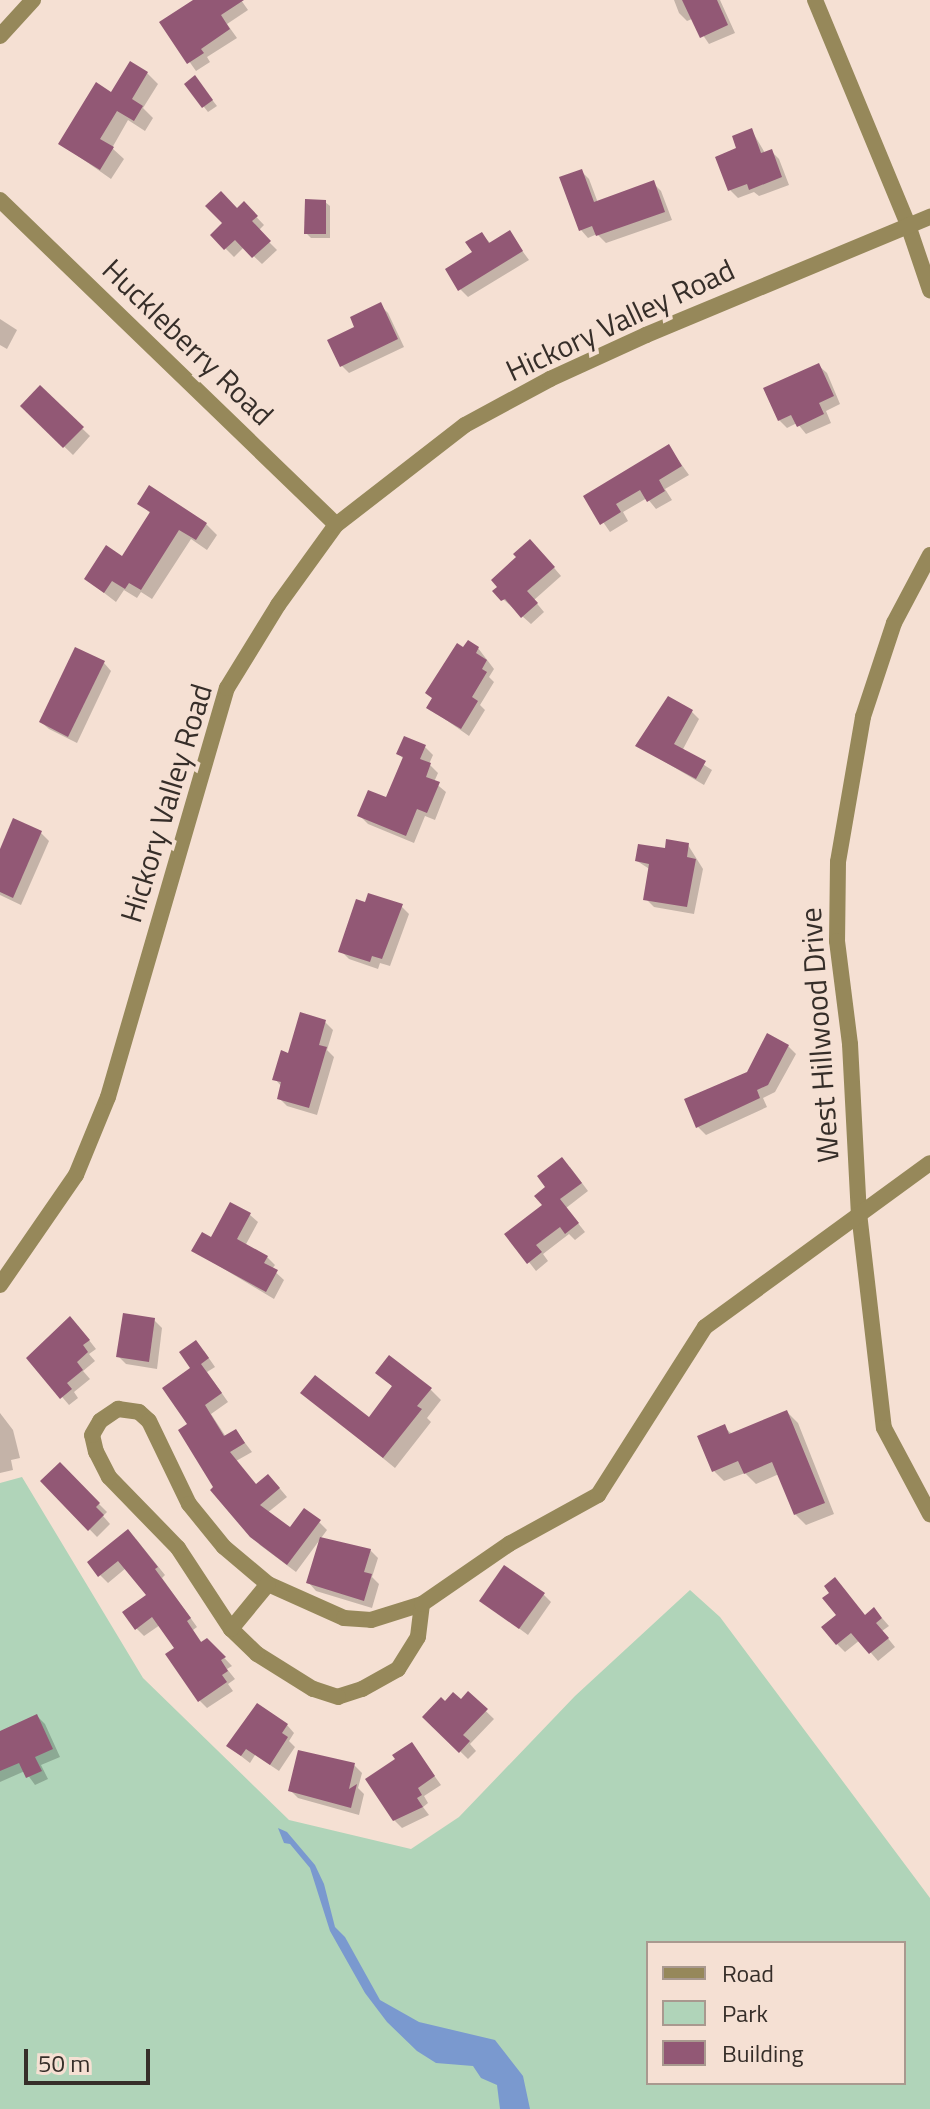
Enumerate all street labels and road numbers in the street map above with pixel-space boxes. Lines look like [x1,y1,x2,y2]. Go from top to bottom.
street label: Huckleberry Road [95,251,281,433]
street label: Hickory Valley Road [500,251,740,389]
street label: Hickory Valley Road [113,679,219,927]
street label: West Hillwood Drive [792,906,846,1164]

